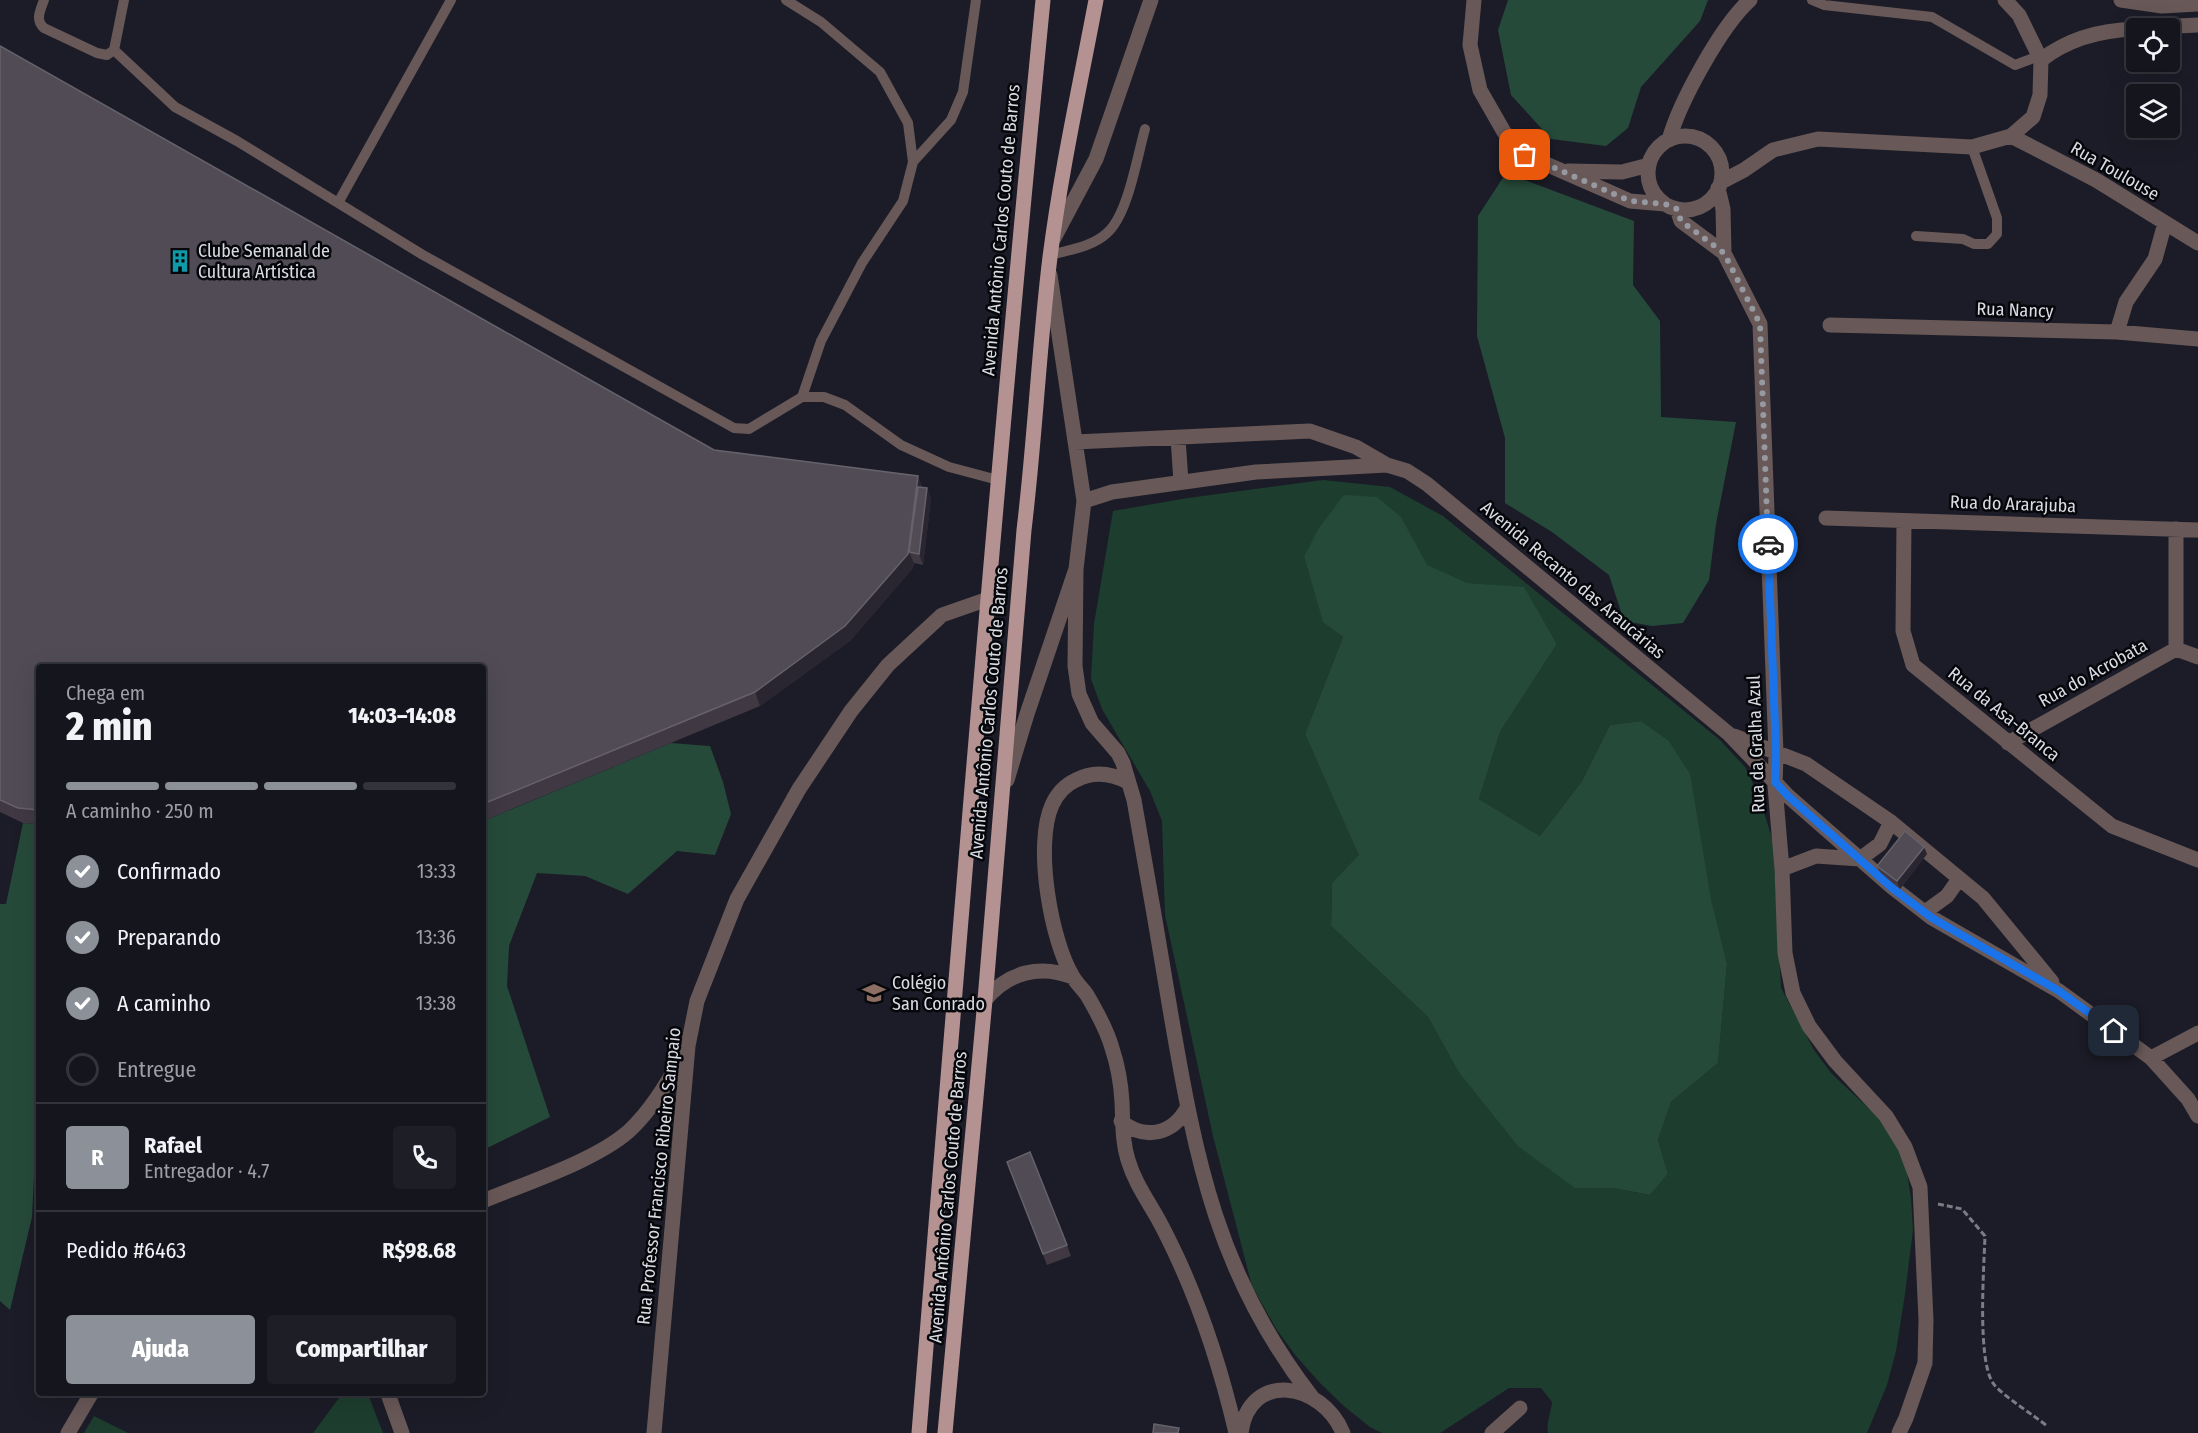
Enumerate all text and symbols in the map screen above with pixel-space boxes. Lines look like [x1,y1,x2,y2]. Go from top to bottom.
map controls [2126,18,2180,138]
button: locate [2126,18,2180,72]
street label: Avenida Antônio Carlos Couto de Barros [977,83,1025,377]
button: layers [2126,84,2180,138]
pin [1499,129,1550,180]
street label: Rua Toulouse [2067,137,2163,205]
icon: bag [1508,138,1541,171]
place label: Clube Semanal de Cultura Artística [198,240,330,283]
building icon: Clube Semanal de Cultura Artística [167,248,193,274]
street label: Rua Nancy [1976,298,2054,322]
street label: Rua do Ararajuba [1950,491,2077,517]
street label: Avenida Recanto das Araucárias [1476,496,1670,664]
courier [1738,514,1798,574]
icon: car [1752,528,1785,561]
street label: Avenida Antônio Carlos Couto de Barros [965,566,1013,860]
street label: Rua do Acrobata [2035,634,2151,712]
street label: Rua da Asa-Branca [1944,662,2064,766]
street label: Rua da Gralha Azul [1743,675,1769,813]
text: Chega em [66,681,145,705]
text: 14:03–14:08 [348,702,456,729]
text: 2 min [66,704,152,750]
text: A caminho · 250 m [66,799,214,823]
icon: check [66,855,99,888]
text: Confirmado [117,858,221,885]
text: 13:33 [417,859,456,883]
icon: check [66,921,99,954]
text: Preparando [117,924,221,951]
text: 13:36 [416,925,456,949]
place label: Colégio San Conrado [892,972,985,1015]
school or university icon: Colégio San Conrado [861,980,887,1006]
icon: check [66,987,99,1020]
text: A caminho [117,990,211,1017]
text: 13:38 [416,991,456,1015]
pin [2088,1005,2139,1056]
icon: home [2097,1014,2130,1047]
street label: Rua Professor Francisco Ribeiro Sampaio [632,1026,686,1326]
street label: Avenida Antônio Carlos Couto de Barros [924,1050,972,1344]
text: Entregue [117,1056,196,1083]
button: phone [393,1126,456,1189]
text: Rafael [144,1132,202,1159]
text: R [91,1144,104,1171]
text: Entregador · 4.7 [144,1159,269,1183]
text: Pedido #6463 [66,1237,186,1264]
text: R$98.68 [382,1237,456,1264]
button: Ajuda [66,1315,255,1384]
button: Compartilhar [267,1315,456,1384]

